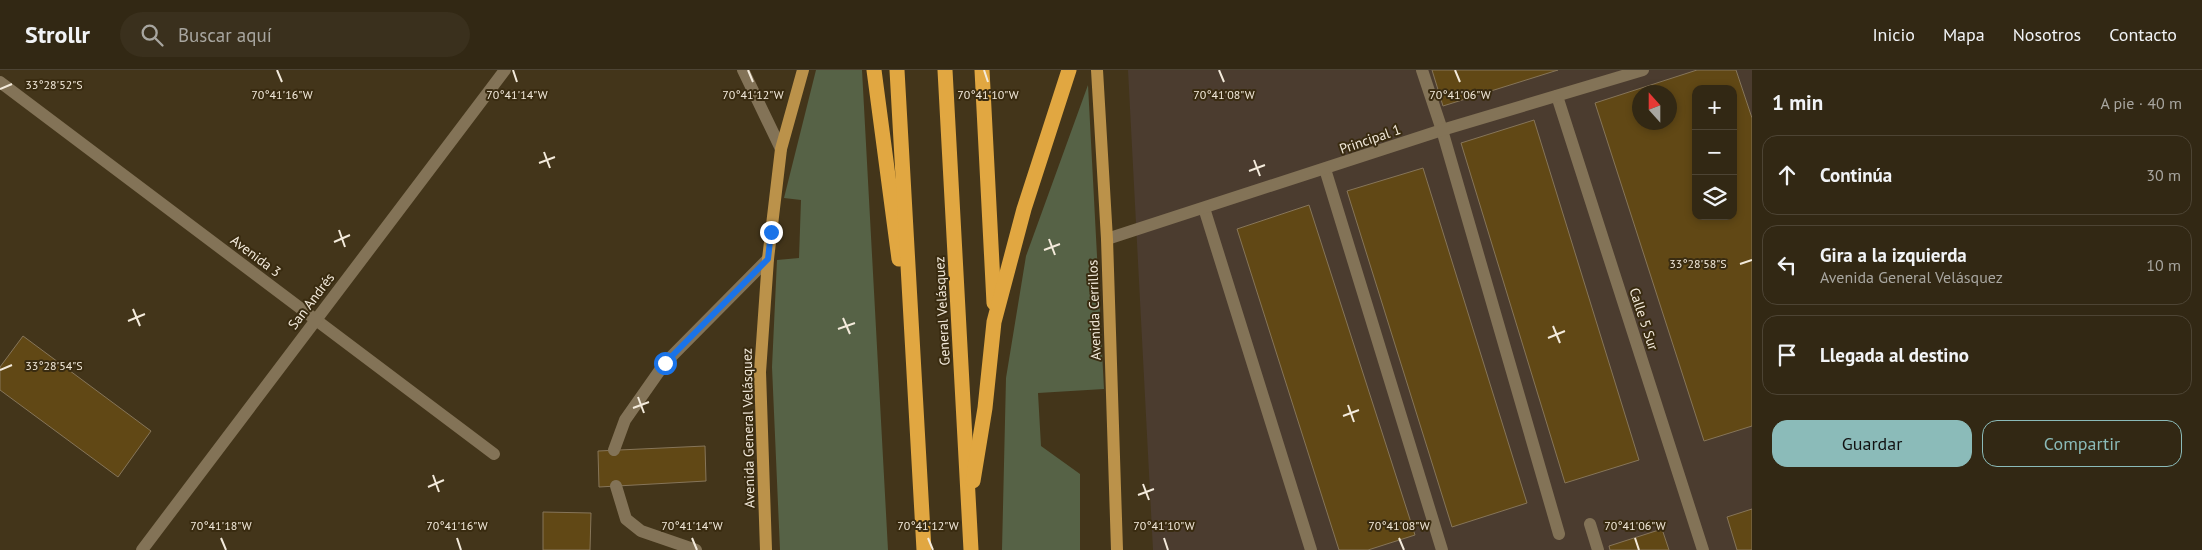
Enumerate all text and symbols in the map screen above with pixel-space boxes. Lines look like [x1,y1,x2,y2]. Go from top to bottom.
search box [120,12,470,57]
text: Strollr [25,19,90,50]
icon: search [138,21,166,49]
text: Buscar aquí [178,23,272,47]
text: Inicio [1872,23,1915,46]
text: Mapa [1943,23,1985,46]
text: Nosotros [2013,23,2081,46]
text: Contacto [2109,23,2177,46]
text: 33°28'52"S [25,77,83,92]
north arrow [1632,85,1677,130]
map controls [1692,85,1737,220]
button: + [1692,85,1737,130]
text: 70°41'16"W [251,87,313,102]
text: 70°41'14"W [486,87,548,102]
text: 70°41'12"W [722,87,784,102]
text: 70°41'10"W [957,87,1019,102]
text: 70°41'08"W [1193,87,1255,102]
text: 70°41'06"W [1429,87,1491,102]
text: 1 min [1772,89,1823,116]
text: A pie · 40 m [2100,93,2182,113]
street label: Principal 1 [1337,120,1403,158]
button: − [1692,130,1737,175]
icon: ahead [1773,161,1801,189]
text: Continúa [1820,163,1892,187]
text: 30 m [2146,165,2181,185]
button: layers [1692,175,1737,220]
route end [760,221,783,244]
street label: Avenida 3 [227,231,285,281]
text: Gira a la izquierda [1820,243,1967,267]
icon: left [1773,251,1801,279]
text: 10 m [2146,255,2181,275]
street label: General Velásquez [930,256,954,366]
text: 33°28'58"S [1669,256,1727,271]
street label: Avenida Cerrillos [1083,259,1105,361]
text: Avenida General Velásquez [1820,267,2003,287]
street label: San Andrés [284,269,338,333]
street label: Calle 5 Sur [1625,285,1663,353]
icon: arrive [1773,341,1801,369]
text: Llegada al destino [1820,343,1969,367]
street label: Avenida General Velásquez [738,348,758,508]
route start [654,352,677,375]
text: 33°28'54"S [25,358,83,373]
button: Guardar [1772,420,1972,467]
button: Compartir [1982,420,2182,467]
text: 70°41'18"W [190,518,252,533]
text: 70°41'16"W [426,518,488,533]
text: 70°41'14"W [661,518,723,533]
text: 70°41'12"W [897,518,959,533]
text: 70°41'10"W [1133,518,1195,533]
text: 70°41'08"W [1368,518,1430,533]
text: 70°41'06"W [1604,518,1666,533]

